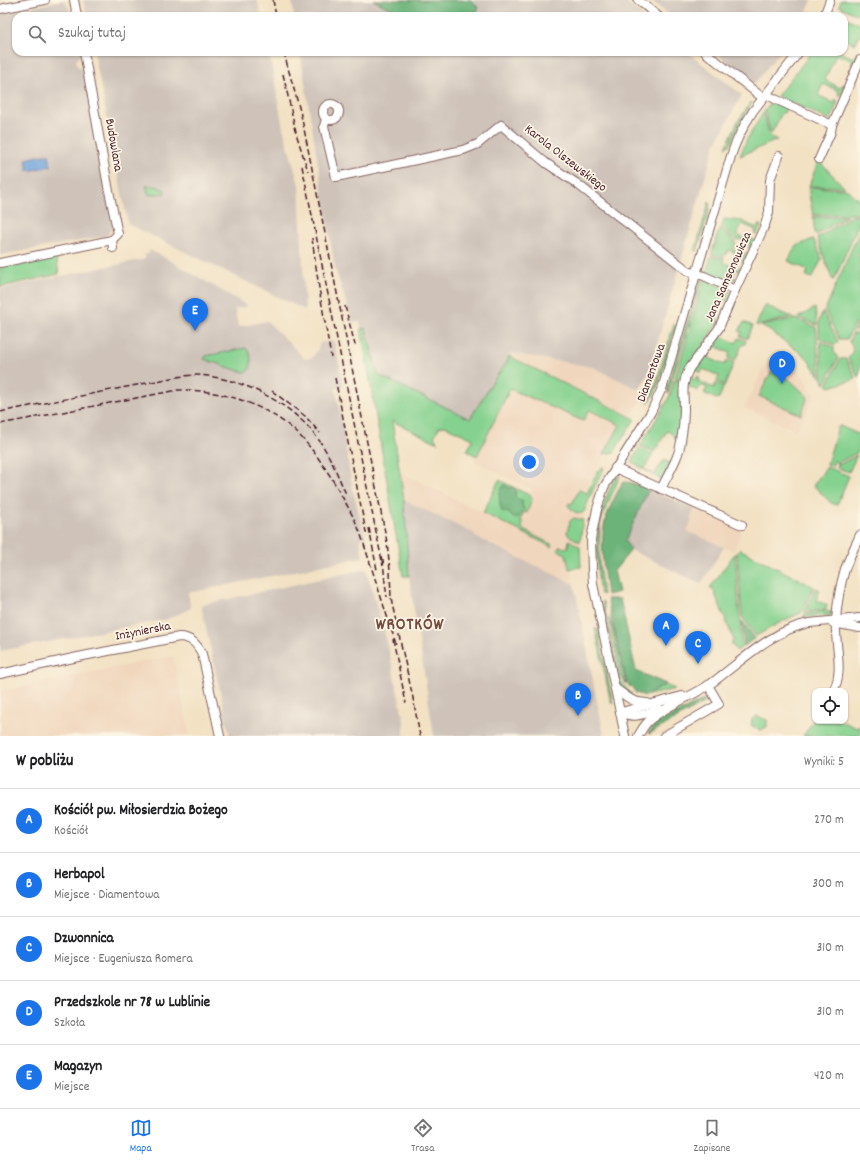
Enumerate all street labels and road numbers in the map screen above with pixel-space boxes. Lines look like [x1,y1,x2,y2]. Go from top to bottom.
street label: Budowlana [99,117,127,174]
street label: Karola Olszewskiego [520,121,611,197]
street label: Jana Samsonowicza [701,228,758,325]
street label: Diamentowa [633,340,672,405]
street label: Inżynierska [114,617,173,647]

